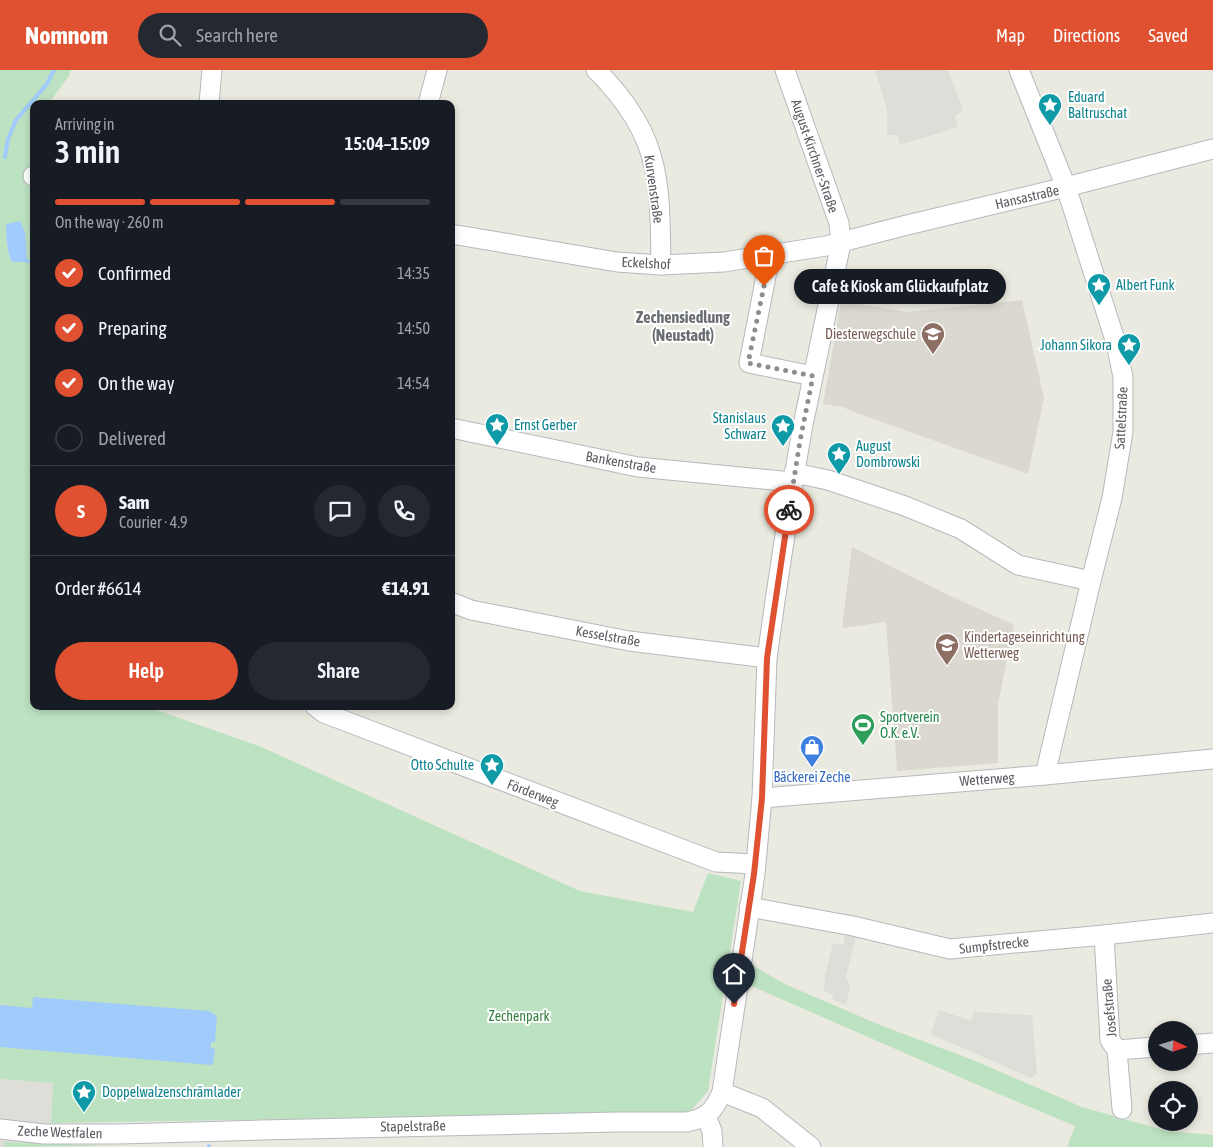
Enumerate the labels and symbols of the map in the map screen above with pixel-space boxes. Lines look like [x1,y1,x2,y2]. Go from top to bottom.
place label: Eduard Baltruschat [1068,89,1127,121]
place icon: Eduard Baltruschat [1037,92,1063,126]
street label: August-Kirchner-Straße [788,97,842,215]
street label: Kurvenstraße [641,154,667,224]
street label: Hansastraße [993,182,1061,212]
pin [743,235,785,286]
street label: Eckelshof [621,254,671,272]
callout: Cafe & Kiosk am Glückaufplatz [794,268,1006,304]
place icon: Albert Funk [1086,272,1112,306]
place label: Albert Funk [1116,277,1175,293]
district label: Zechensiedlung (Neustadt) [636,308,730,344]
school or university icon: Diesterwegschule [920,321,946,355]
place label: Diesterwegschule [825,326,916,342]
place icon: Johann Sikora [1116,332,1142,366]
place label: Johann Sikora [1040,337,1112,353]
street label: Sattelstraße [1111,386,1131,450]
place label: Stanislaus Schwarz [713,410,766,442]
place icon: Ernst Gerber [484,412,510,446]
place icon: Stanislaus Schwarz [770,413,796,447]
place label: Ernst Gerber [514,417,578,433]
place label: August Dombrowski [856,438,920,470]
place icon: August Dombrowski [826,441,852,475]
street label: Bankenstraße [585,448,657,476]
courier [764,485,814,535]
street label: Kesselstraße [575,622,641,650]
place label: Kindertageseinrichtung Wetterweg [964,629,1085,661]
school or university icon: Kindertageseinrichtung Wetterweg [934,632,960,666]
place label: Sportverein O.K. e.V. [880,709,940,741]
sports icon: Sportverein O.K. e.V. [850,712,876,746]
shop icon: Bäckerei Zeche [799,734,825,768]
place icon: Otto Schulte [479,752,505,786]
place label: Otto Schulte [411,757,474,773]
place label: Bäckerei Zeche [773,769,851,785]
street label: Wetterweg [959,769,1015,789]
street label: Förderweg [505,776,561,810]
street label: Sumpfstrecke [958,933,1030,957]
pin [713,953,755,1004]
street label: Josefstraße [1098,978,1120,1038]
park label: Zechenpark [488,1008,550,1024]
north arrow [1148,1021,1198,1071]
place icon: Doppelwalzenschrämlader [71,1079,97,1113]
place label: Doppelwalzenschrämlader [102,1084,242,1100]
street label: Stapelstraße [380,1117,446,1135]
street label: Zeche Westfalen [17,1123,103,1141]

